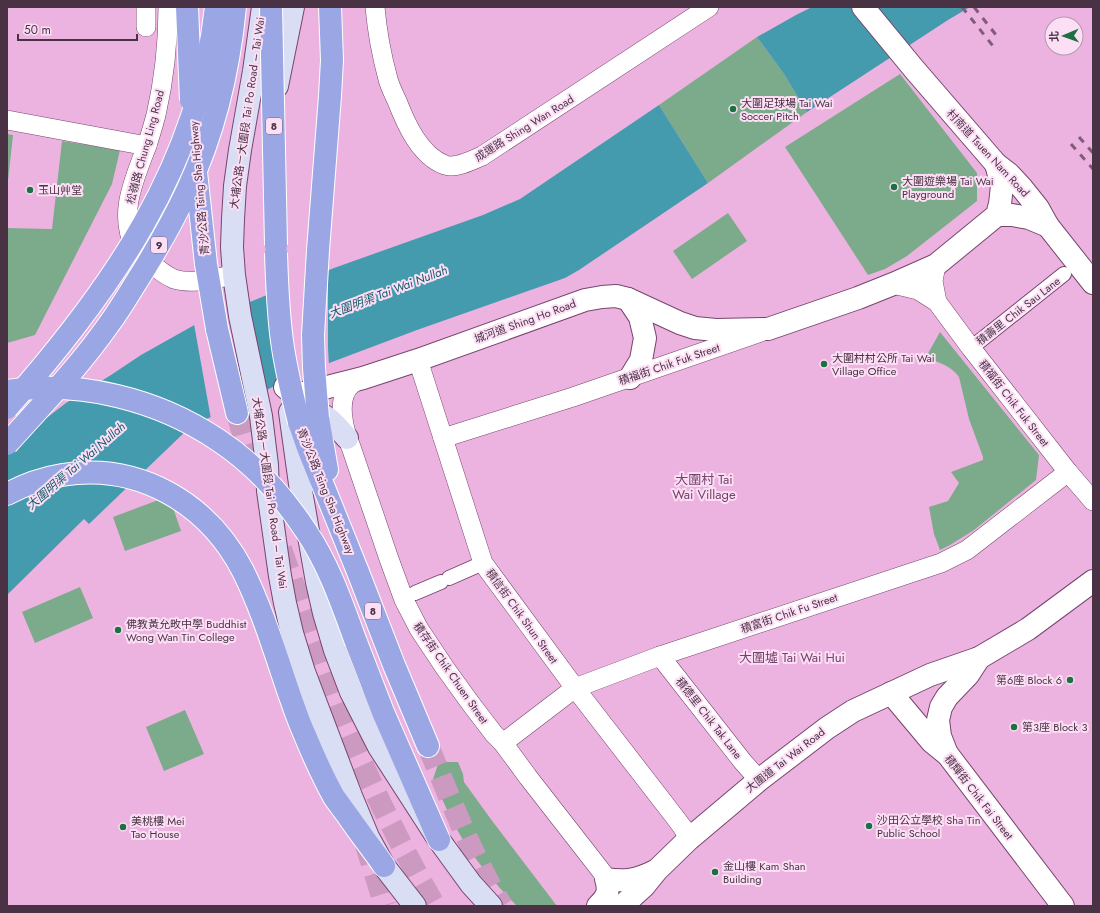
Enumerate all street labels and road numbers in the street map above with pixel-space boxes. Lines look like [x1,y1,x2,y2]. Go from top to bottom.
street label: 大埔公路－大圍段 Tai Po Road – Tai Wai [226,16,268,210]
street label: 松嶺路 Chung Ling Road [122,88,168,206]
street label: 成運路 Shing Wan Road [471,91,577,165]
street label: 村南道 Tsuen Nam Road [943,106,1033,200]
road number: 8 [266,118,282,134]
street label: 青沙公路 Tsing Sha Highway [185,120,213,256]
road number: 9 [151,237,167,253]
street label: 積壽里 Chik Sau Lane [973,273,1064,349]
street label: 城河道 Shing Ho Road [472,295,578,347]
street label: 積福街 Chik Fuk Street [616,339,722,389]
street label: 積福街 Chik Fuk Street [975,356,1053,450]
street label: 大埔公路－大圍段 Tai Po Road – Tai Wai [249,396,291,590]
street label: 青沙公路 Tsing Sha Highway [293,426,359,557]
street label: 積信街 Chik Shun Street [482,565,562,667]
street label: 積富街 Chik Fu Street [739,589,840,637]
road number: 8 [365,603,381,619]
street label: 積存街 Chik Chuen Street [410,619,492,727]
street label: 積德里 Chik Tak Lane [672,674,746,762]
street label: 大圍道 Tai Wai Road [742,724,828,796]
street label: 積輝街 Chik Fai Street [941,751,1017,843]

